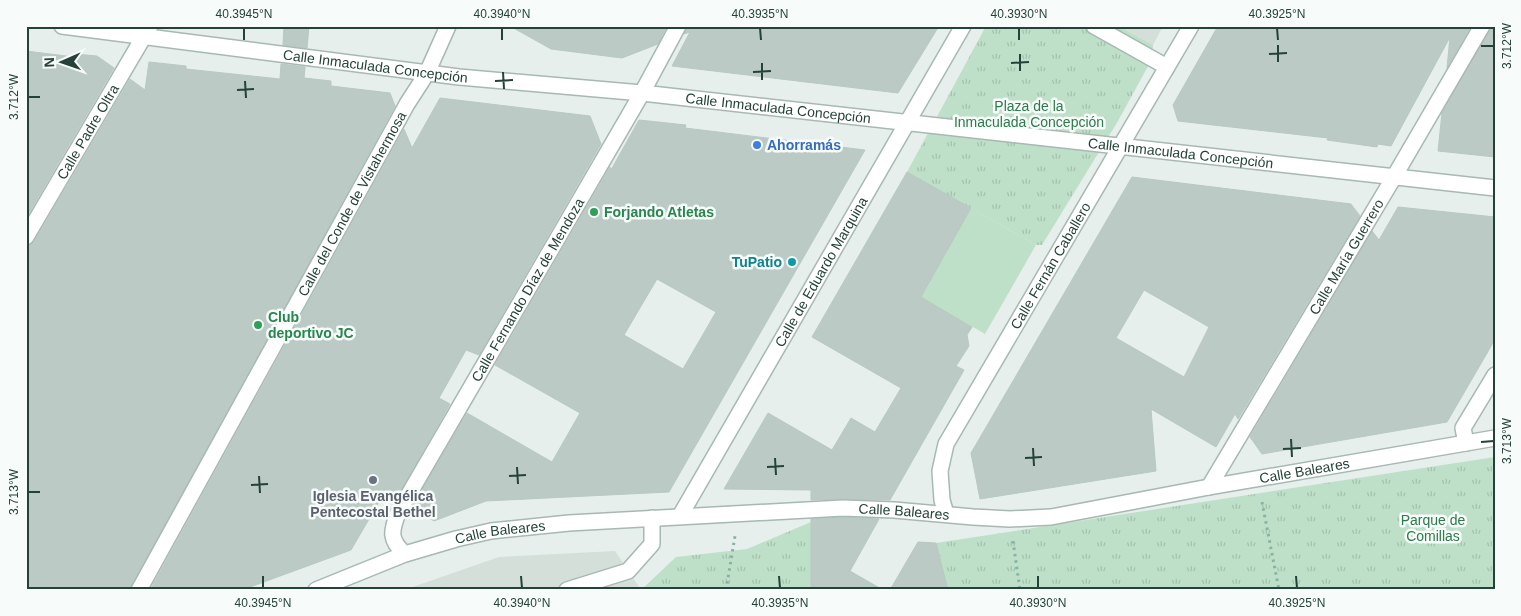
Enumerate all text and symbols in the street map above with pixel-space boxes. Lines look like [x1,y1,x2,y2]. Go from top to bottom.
text: 40.3945°N [216,7,272,21]
text: 40.3940°N [474,7,530,21]
text: 40.3935°N [732,7,788,21]
text: 40.3930°N [991,7,1047,21]
text: 40.3925°N [1249,7,1305,21]
text: 3.712°W [1500,22,1514,69]
north arrow [38,38,88,88]
street label: Calle Inmaculada Concepción [282,46,469,86]
text: N [41,57,57,68]
text: 3.712°W [7,73,21,120]
street label: Calle Padre Oltra [54,81,122,182]
street label: Calle Inmaculada Concepción [685,90,872,126]
park label: Plaza de la Inmaculada Concepción [954,98,1104,130]
street label: Calle del Conde de Vistahermosa [295,108,409,299]
street label: Calle Inmaculada Concepción [1087,135,1274,171]
place label: Ahorramás [767,137,841,153]
marker: Ahorramás [751,139,763,151]
street label: Calle de Eduardo Marquina [771,194,871,350]
street label: Calle Fernando Díaz de Mendoza [468,195,587,384]
street label: Calle María Guerrero [1306,196,1387,317]
street label: Calle Fernán Caballero [1007,199,1094,332]
place label: Forjando Atletas [604,204,714,220]
marker: Forjando Atletas [588,206,600,218]
place label: TuPatio [732,254,782,270]
marker: TuPatio [786,256,798,268]
place label: Club deportivo JC [268,309,354,341]
marker: Club deportivo JC [252,319,264,331]
text: 3.713°W [1500,417,1514,464]
street label: Calle Baleares [1258,455,1351,486]
text: 3.713°W [7,468,21,515]
marker: Iglesia Evangélica Pentecostal Bethel [367,474,379,486]
place label: Iglesia Evangélica Pentecostal Bethel [310,488,436,520]
street label: Calle Baleares [858,501,950,523]
park label: Parque de Comillas [1401,512,1466,544]
street label: Calle Baleares [453,517,546,547]
text: 40.3945°N [235,596,291,610]
text: 40.3940°N [494,596,550,610]
text: 40.3935°N [752,596,808,610]
text: 40.3930°N [1010,596,1066,610]
text: 40.3925°N [1269,596,1325,610]

